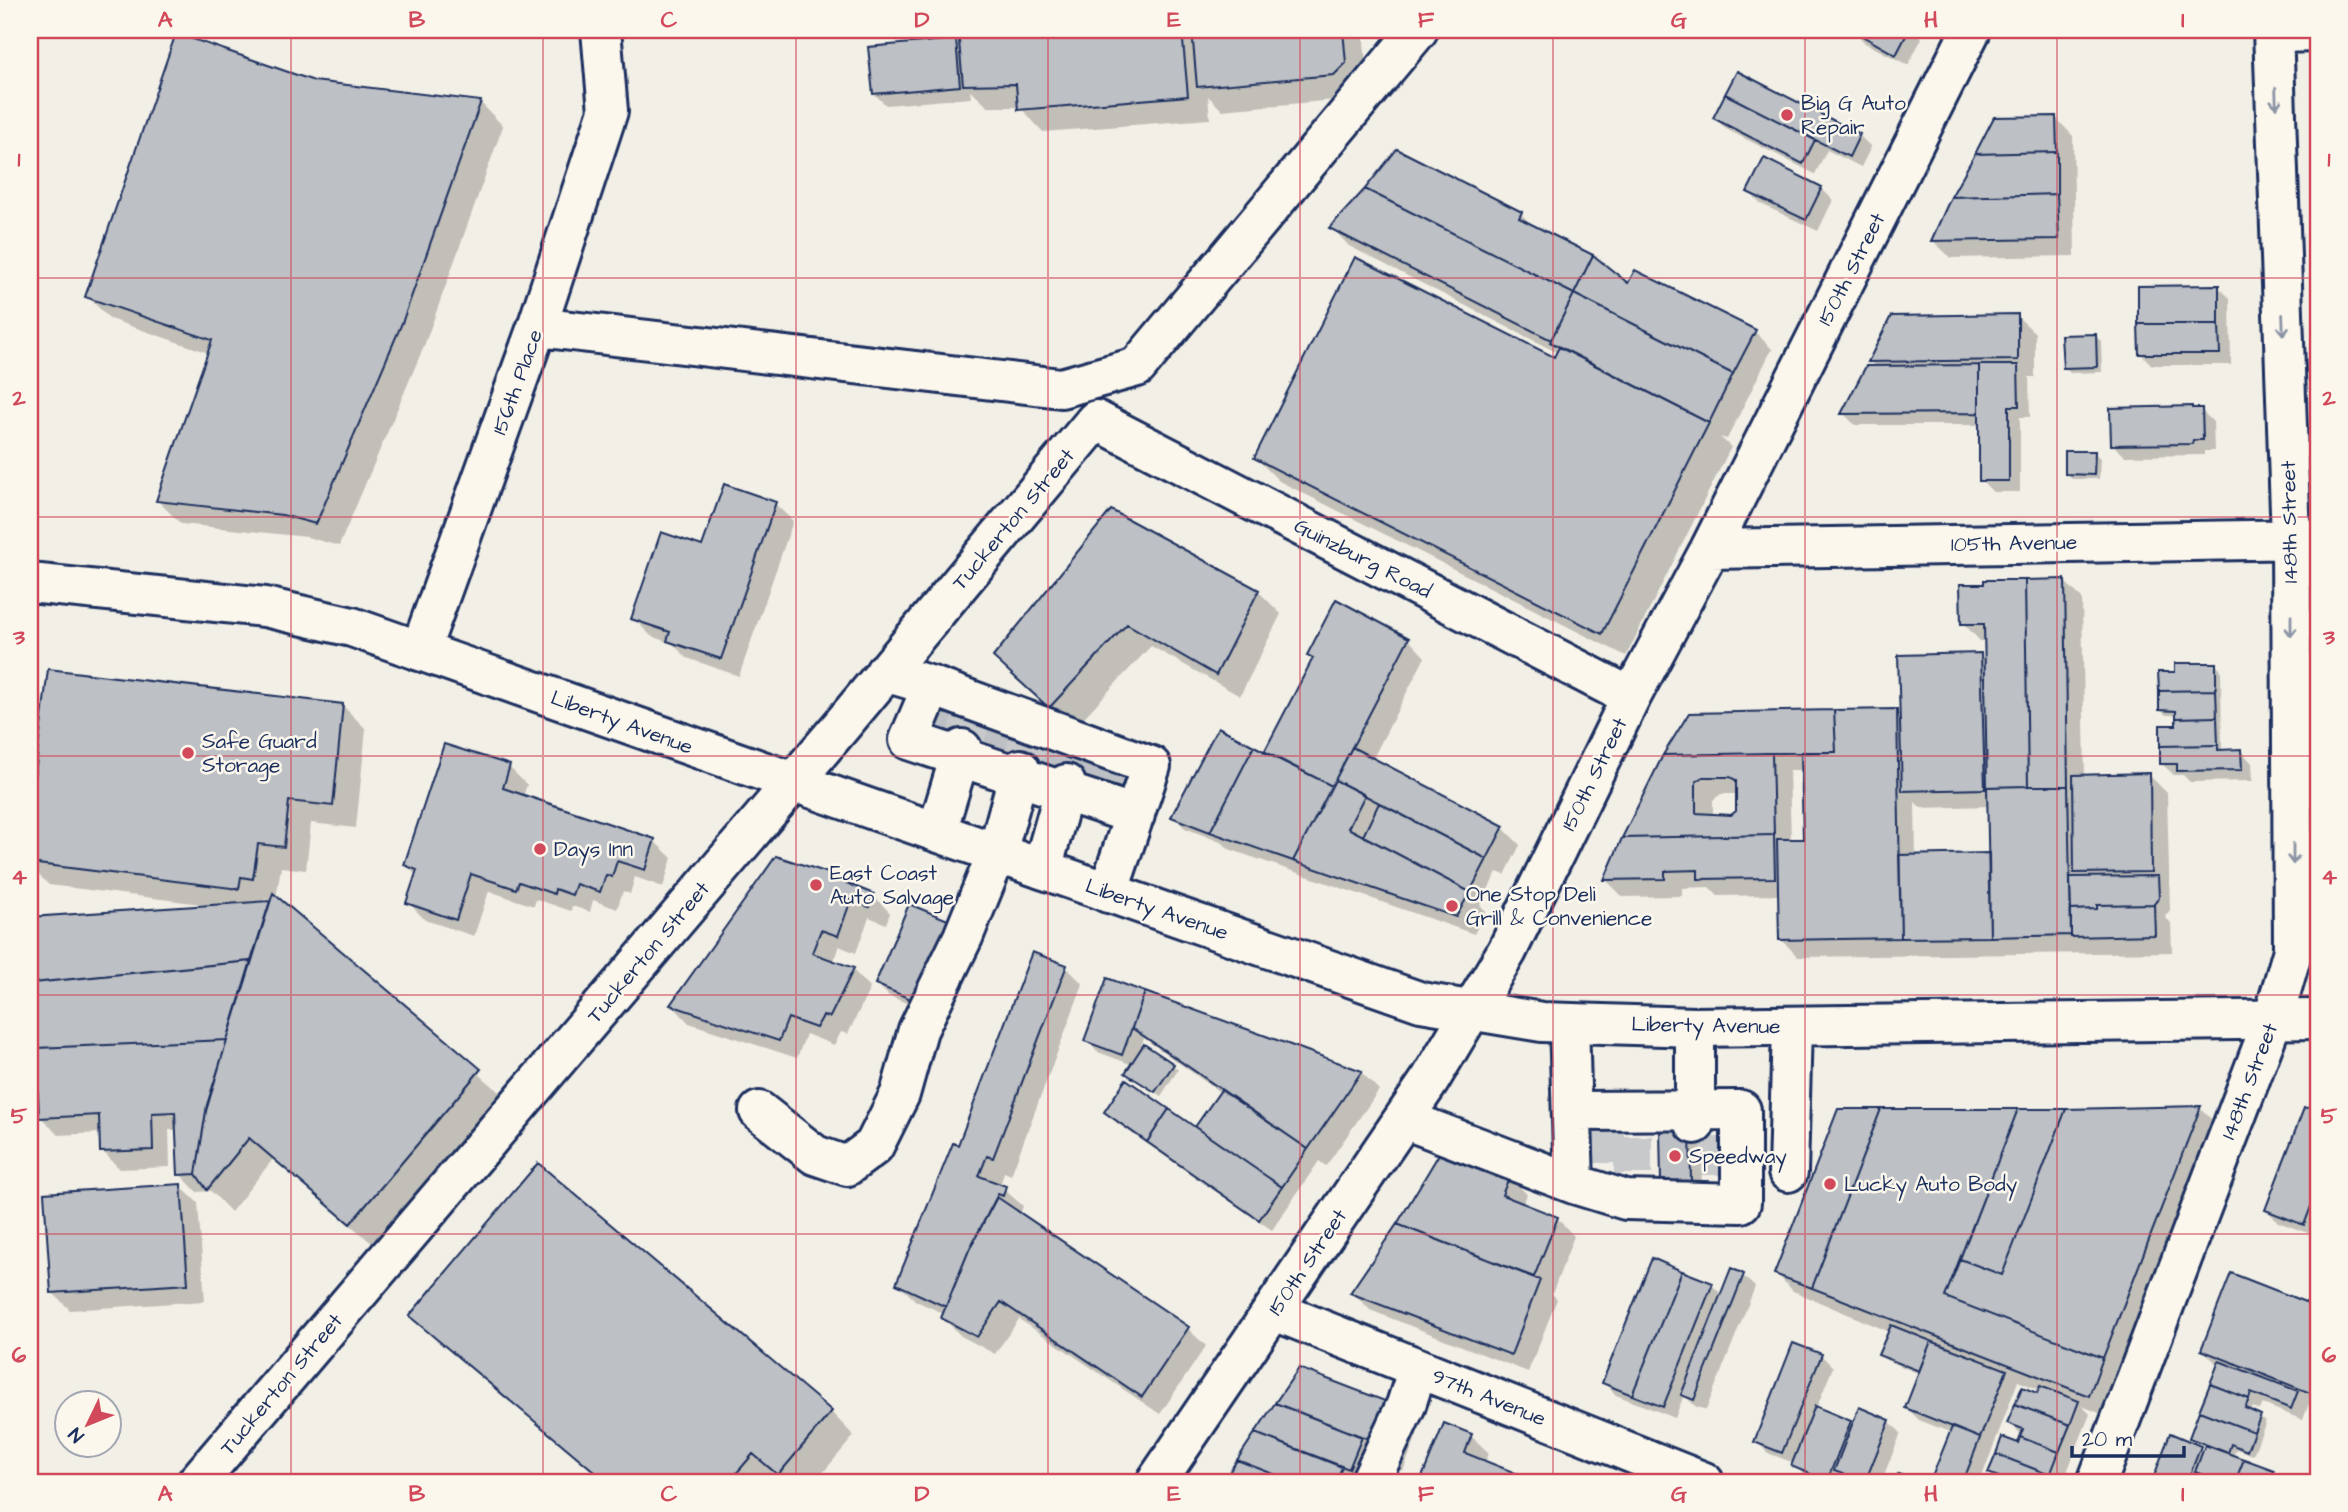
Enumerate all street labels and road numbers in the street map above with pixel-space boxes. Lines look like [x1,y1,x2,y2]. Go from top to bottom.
street label: 150th Street [1811,207,1892,331]
street label: 156th Place [485,326,550,439]
street label: Tuckerton Street [945,442,1082,596]
street label: 148th Street [2274,460,2305,584]
street label: Guinzburg Road [1288,511,1437,607]
street label: 105th Avenue [1951,528,2077,559]
street label: Liberty Avenue [546,683,697,763]
street label: 150th Street [1554,712,1635,836]
street label: Liberty Avenue [1081,871,1232,949]
street label: Tuckerton Street [580,875,717,1029]
street label: Liberty Avenue [1631,1010,1781,1043]
street label: 148th Street [2214,1018,2285,1144]
street label: 150th Street [1261,1203,1354,1321]
street label: Tuckerton Street [213,1307,350,1461]
street label: 97th Avenue [1428,1361,1550,1433]

